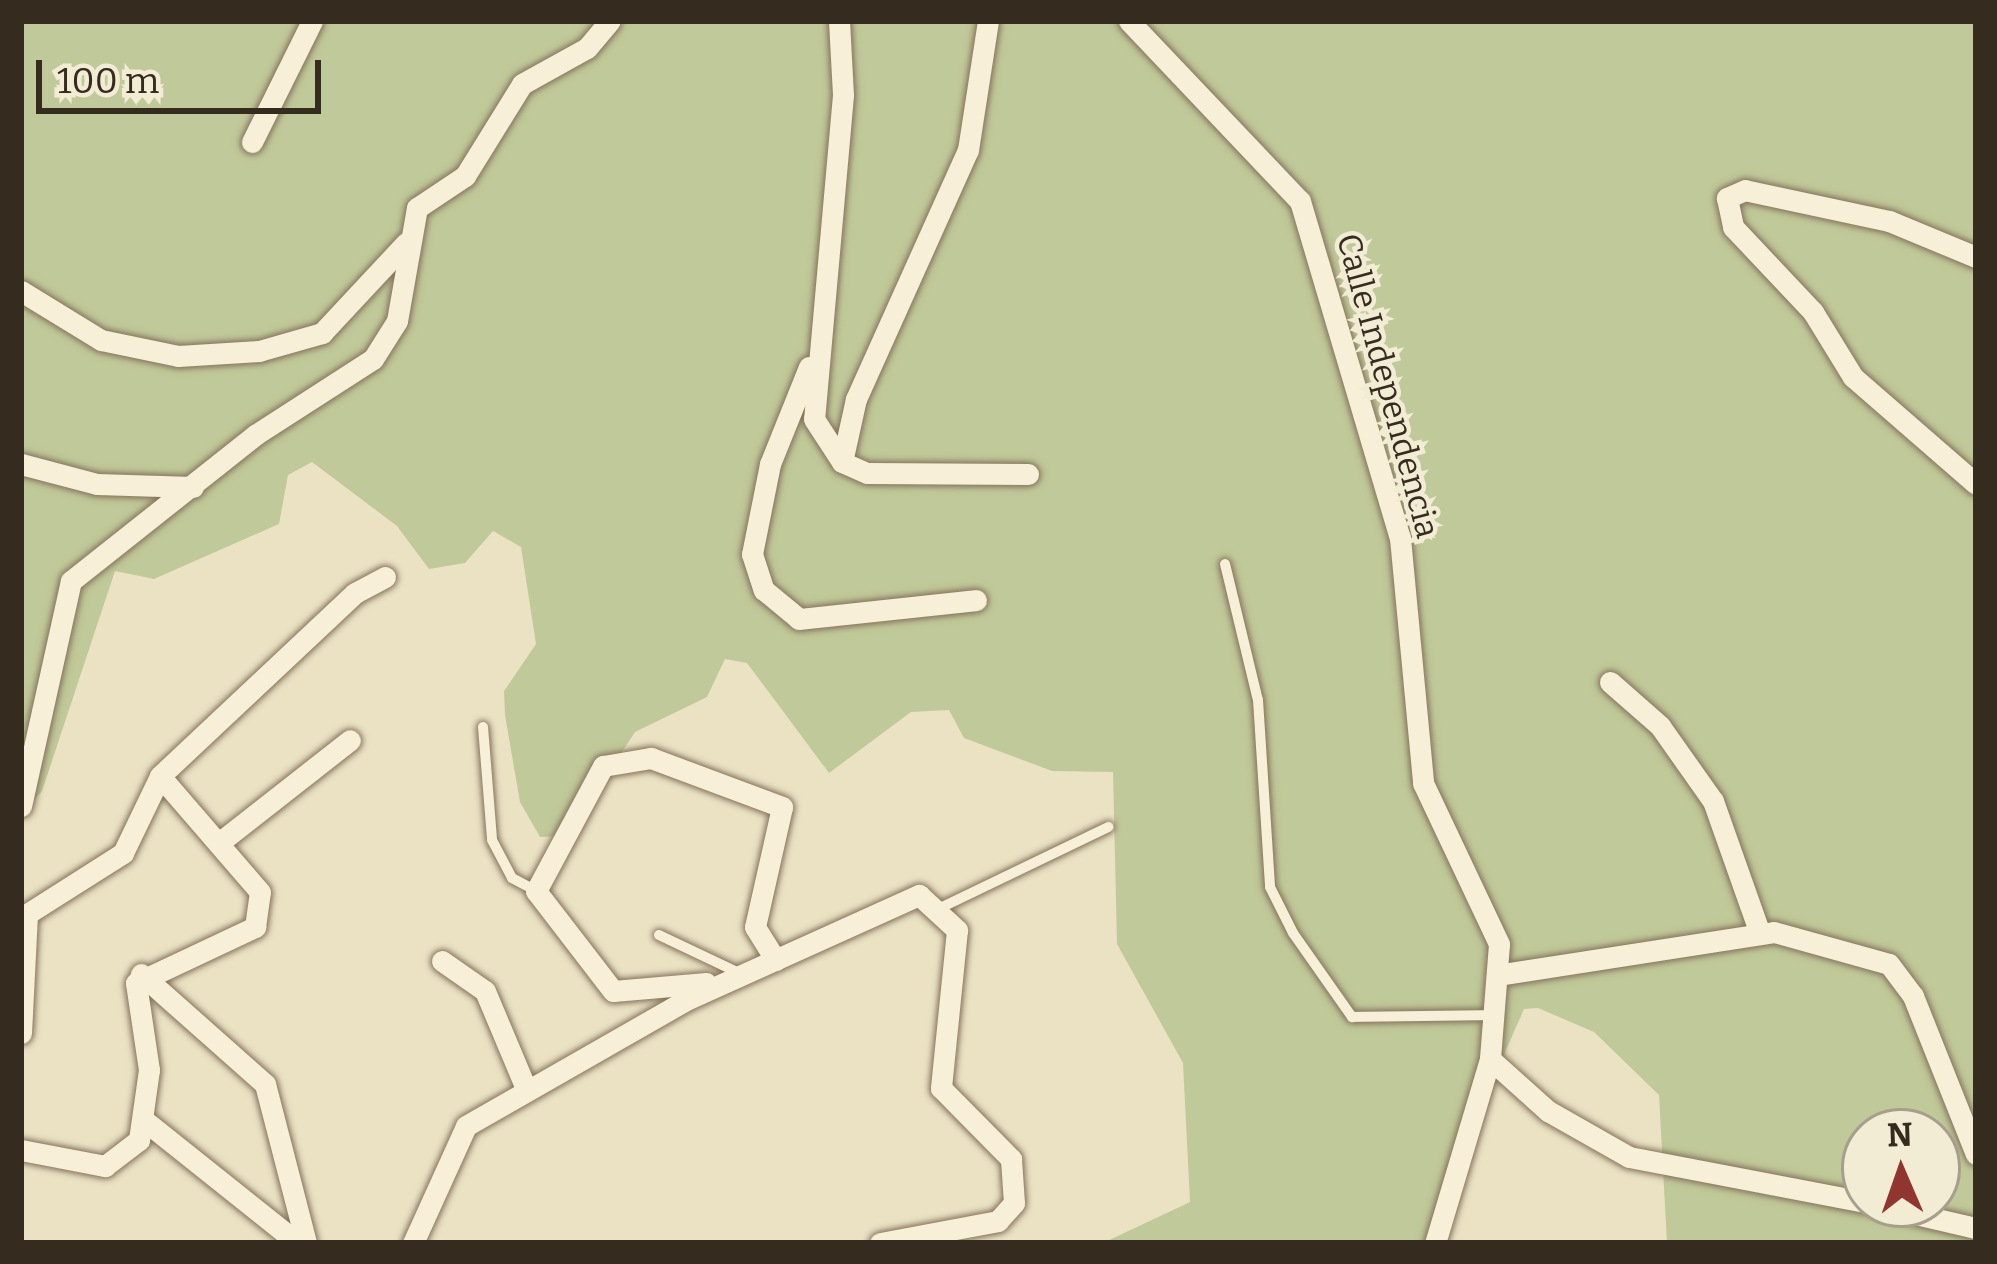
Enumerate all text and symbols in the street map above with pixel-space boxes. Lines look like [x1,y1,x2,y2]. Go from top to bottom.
scale bar [42,36,327,110]
text: 100 m [57,59,159,103]
street label: Calle Independencia [1327,229,1447,543]
north arrow [1841,1108,1961,1228]
text: N [1886,1115,1913,1155]

